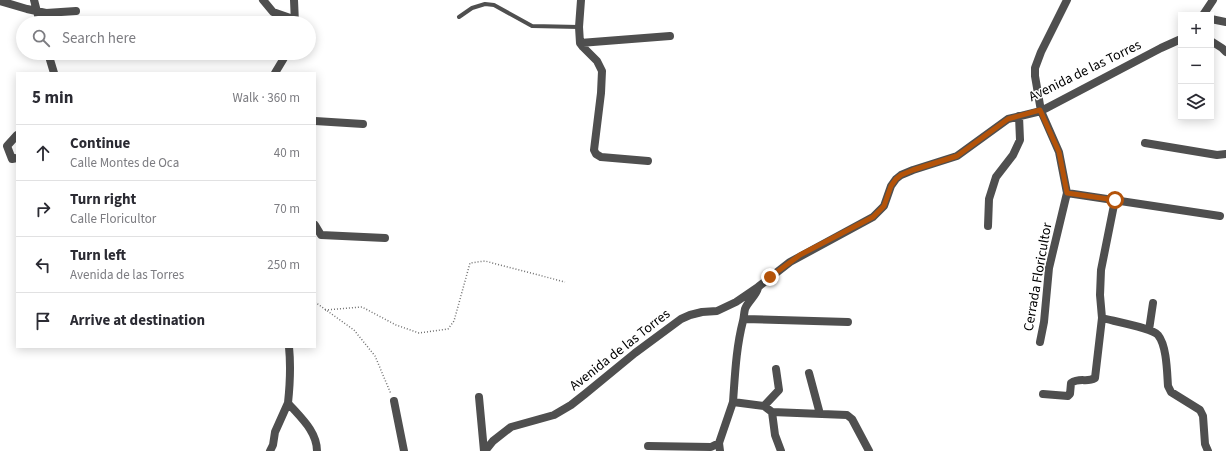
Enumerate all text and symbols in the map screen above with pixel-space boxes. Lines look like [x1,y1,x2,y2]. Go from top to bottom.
map controls [1178,12,1214,120]
button: + [1178,12,1214,48]
search box [16,16,316,60]
icon: search [30,27,52,49]
text: Search here [62,28,136,49]
street label: Avenida de las Torres [1025,35,1145,107]
button: − [1178,48,1214,84]
button: layers [1178,84,1214,120]
text: 5 min [32,86,73,110]
text: Walk · 360 m [232,89,300,107]
text: Continue [70,133,130,154]
icon: ahead [32,142,54,164]
text: 40 m [274,144,300,162]
text: Calle Montes de Oca [70,154,179,172]
text: Turn right [70,189,136,210]
route start [1106,191,1124,209]
icon: right [32,198,54,220]
text: 70 m [274,200,300,218]
text: Calle Floricultor [70,210,156,228]
street label: Cerrada Floricultor [1019,221,1057,333]
text: Turn left [70,245,126,266]
icon: left [32,254,54,276]
text: 250 m [267,256,300,274]
text: Avenida de las Torres [70,266,184,284]
route end [761,268,779,286]
street label: Avenida de las Torres [565,304,675,396]
icon: arrive [32,310,54,332]
text: Arrive at destination [70,310,205,331]

